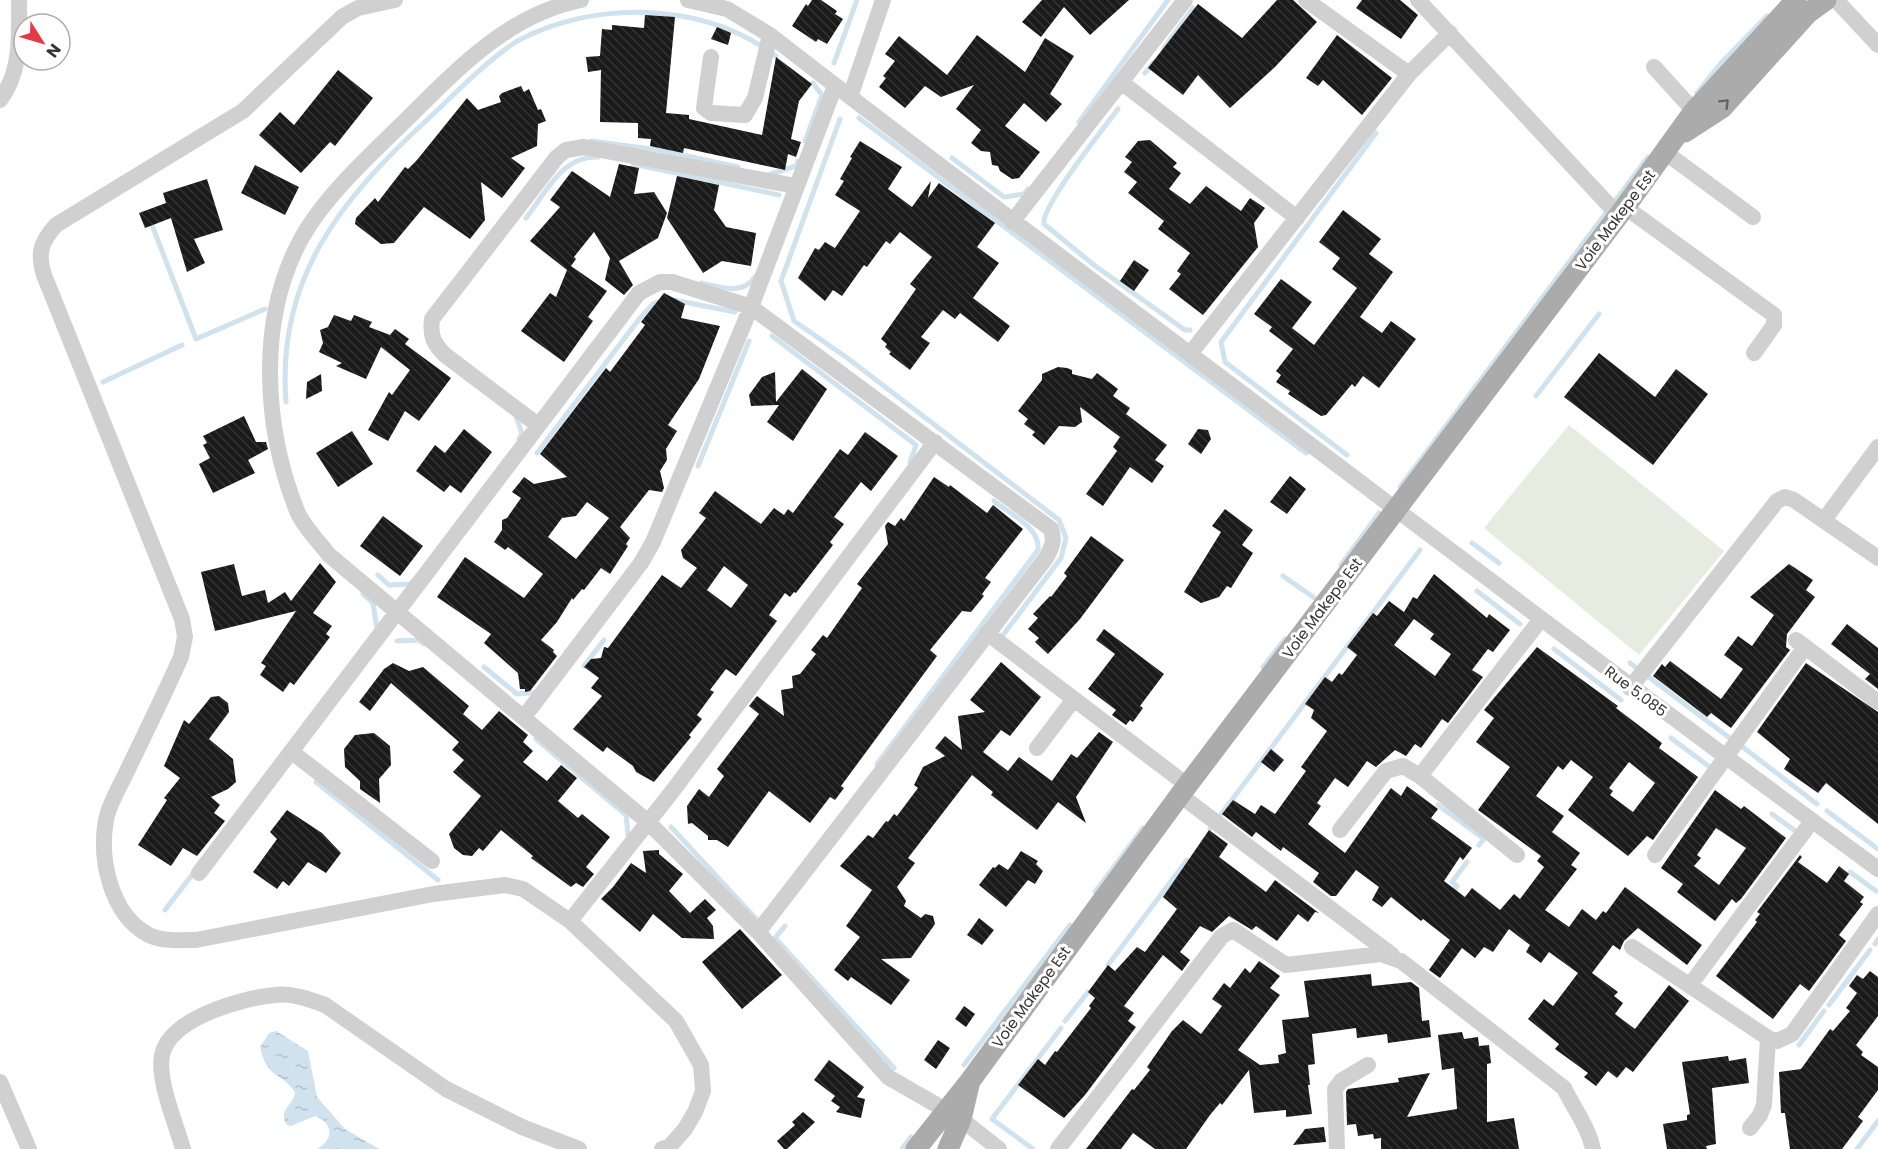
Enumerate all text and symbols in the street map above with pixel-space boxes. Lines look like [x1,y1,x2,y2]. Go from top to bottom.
north arrow [12,12,72,72]
text: N [41,39,66,62]
one-way arrow [1718,100,1729,111]
street label: Voie Makepe Est [1570,165,1660,275]
street label: Voie Makepe Est [1277,553,1367,663]
street label: Rue 5.085 [1601,661,1671,721]
street label: Voie Makepe Est [987,942,1075,1052]

